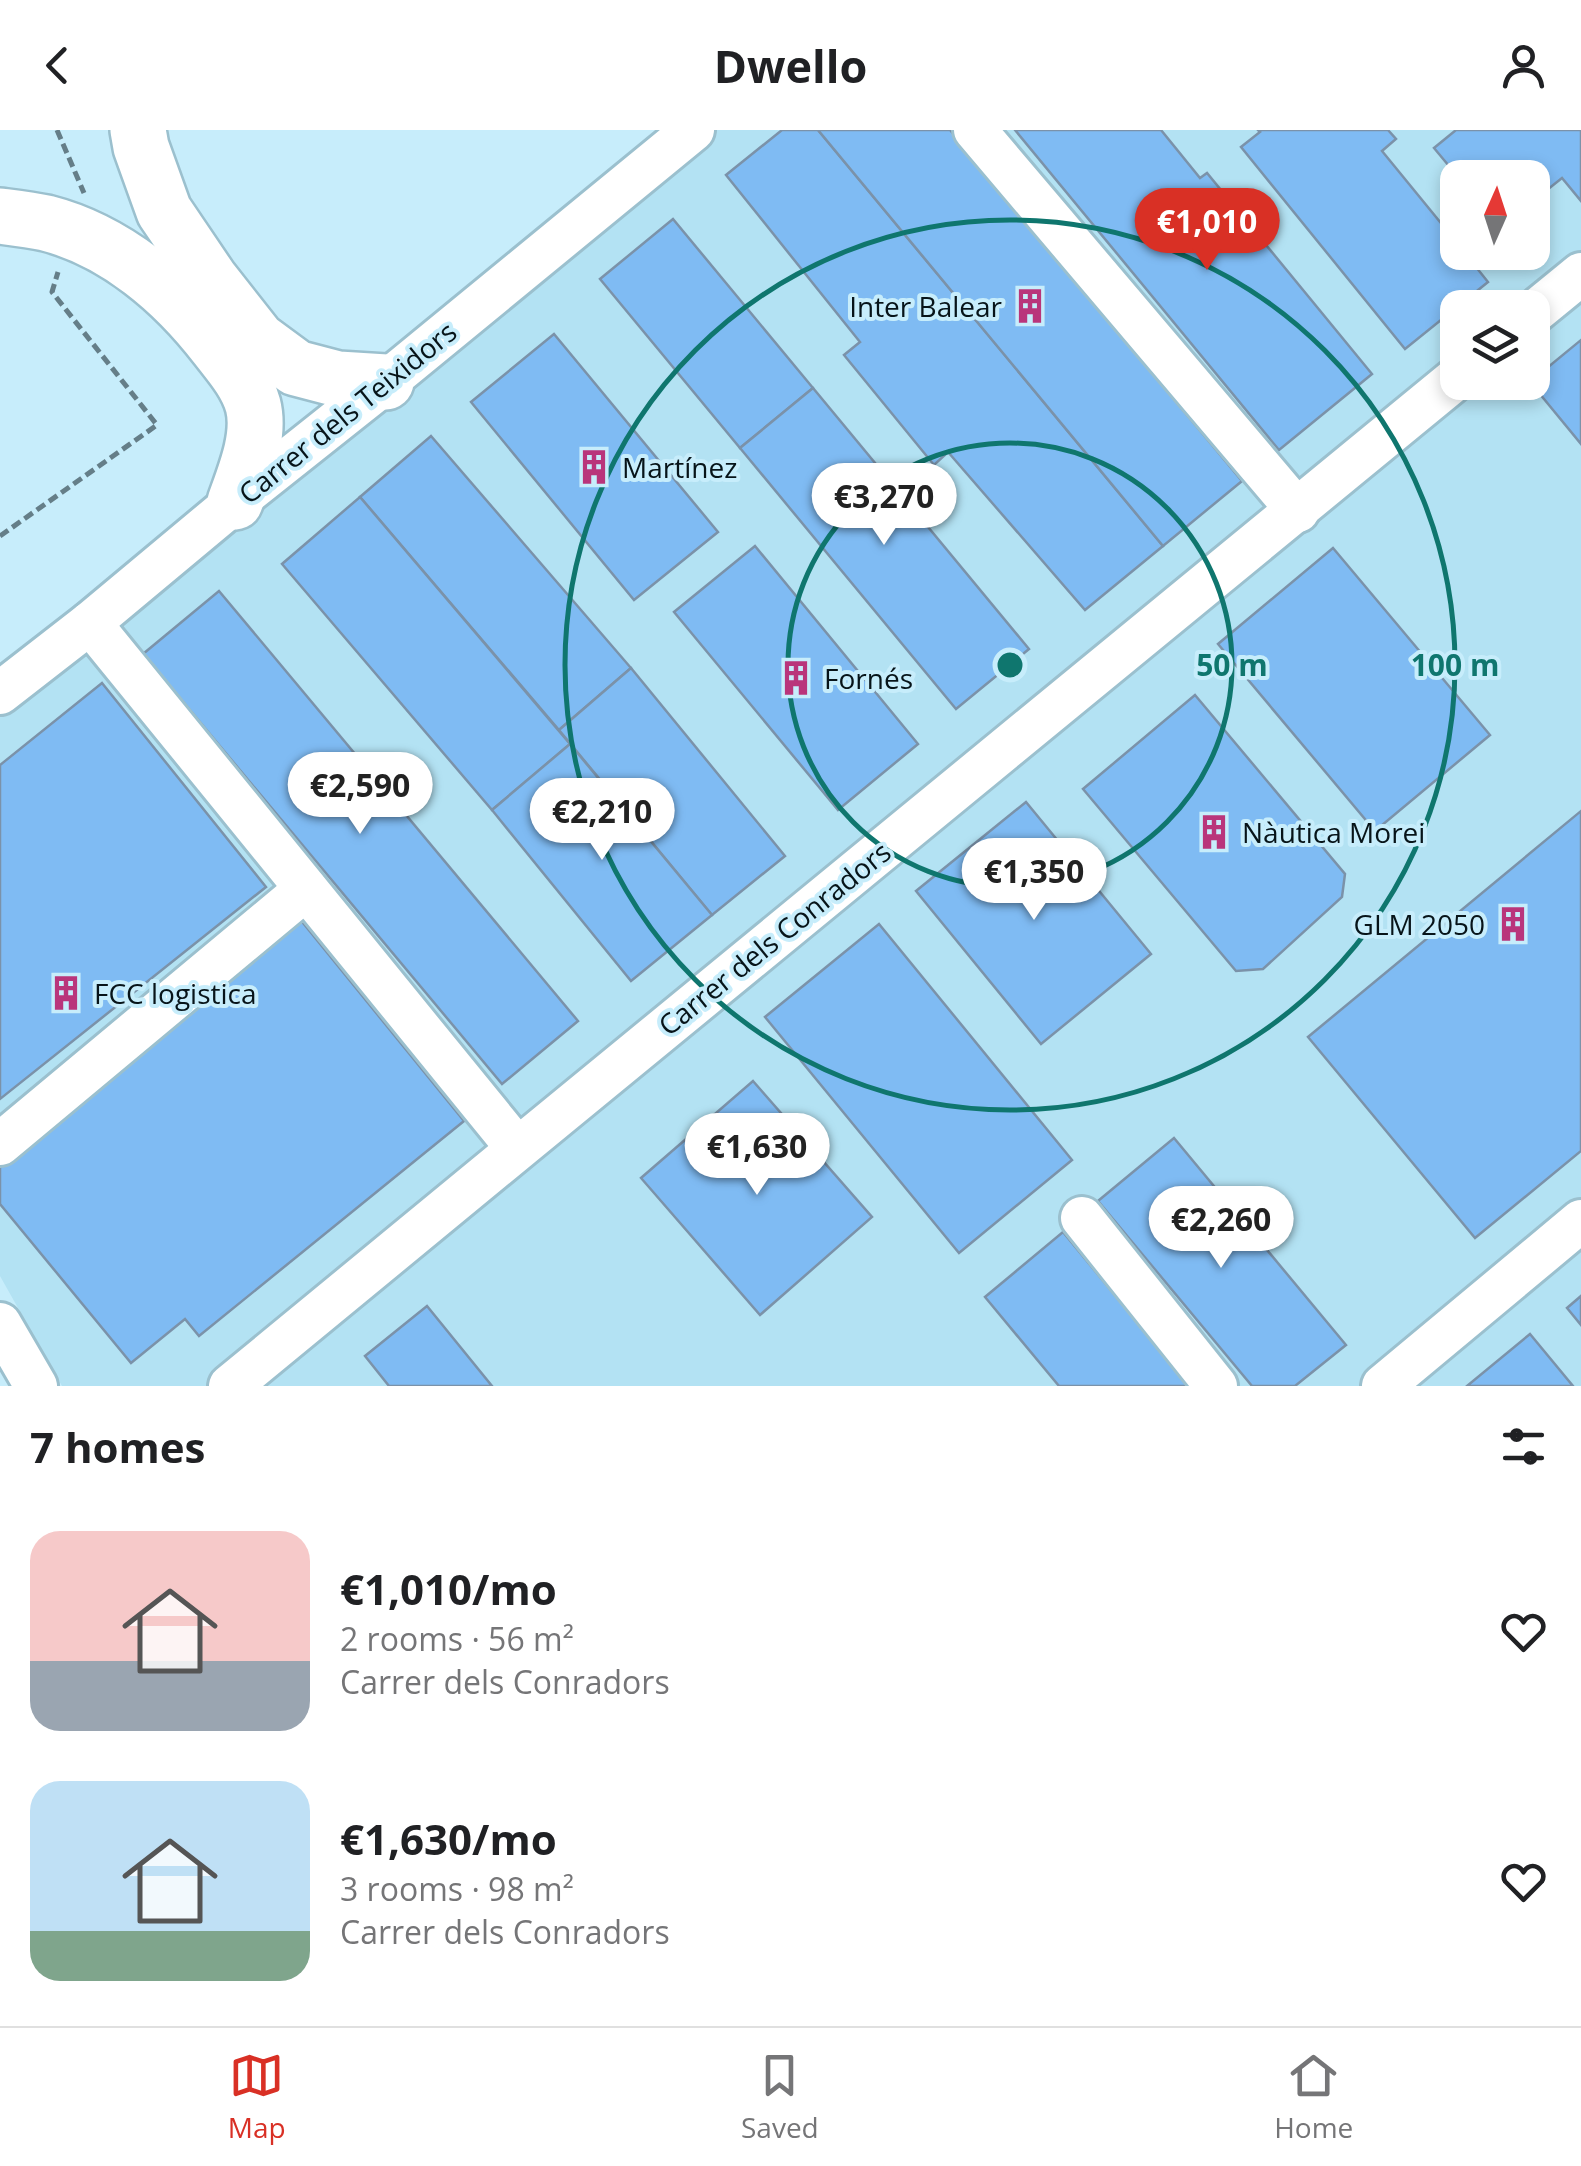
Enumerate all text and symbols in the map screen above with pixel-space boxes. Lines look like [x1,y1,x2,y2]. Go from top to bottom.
text: Dwello [714,35,867,96]
icon: back [30,38,85,93]
icon: person [1496,38,1551,93]
north arrow [1440,160,1550,270]
map controls [1440,160,1550,400]
pin: €1,010 [1126,188,1288,273]
text: €1,010 [1157,199,1257,242]
place label: Inter Balear [849,287,1003,325]
building icon: Inter Balear [1011,287,1049,325]
button: layers [1440,290,1550,400]
street label: Carrer dels Teixidors [230,312,464,512]
building icon: Martínez [575,448,613,486]
place label: Martínez [622,448,737,486]
pin: €3,270 [803,463,965,548]
text: €3,270 [834,474,934,517]
text: 50 m [1196,644,1268,685]
text: 100 m [1411,644,1499,685]
centre of rings [992,647,1028,683]
building icon: Fornés [777,659,815,697]
place label: Fornés [824,659,913,697]
pin: €2,590 [279,752,441,837]
text: €2,590 [310,763,410,806]
pin: €2,210 [521,778,683,863]
text: €2,210 [552,789,652,832]
building icon: Nàutica Morei [1195,813,1233,851]
place label: Nàutica Morei [1242,813,1425,851]
street label: Carrer dels Conradors [650,832,898,1044]
pin: €1,350 [953,838,1115,923]
text: €1,350 [984,849,1084,892]
place label: GLM 2050 [1354,905,1485,943]
building icon: GLM 2050 [1494,905,1532,943]
building icon: FCC logistica [47,974,85,1012]
place label: FCC logistica [94,974,257,1012]
pin: €1,630 [676,1113,838,1198]
text: €1,630 [707,1124,807,1167]
pin: €2,260 [1140,1186,1302,1271]
text: €2,260 [1171,1197,1271,1240]
text: 7 homes [30,1418,205,1475]
icon: filters [1496,1419,1551,1474]
text: €1,010/mo [340,1560,557,1617]
icon: home [110,1571,230,1691]
icon: heart [1496,1604,1551,1659]
text: 2 rooms · 56 m² [340,1617,574,1660]
text: Carrer dels Conradors [340,1660,670,1703]
text: €1,630/mo [340,1810,557,1867]
icon: home [110,1821,230,1941]
icon: heart [1496,1854,1551,1909]
text: 3 rooms · 98 m² [340,1867,574,1910]
text: Carrer dels Conradors [340,1910,670,1953]
tab: Map [228,2048,286,2146]
tab: Saved [741,2048,819,2146]
tab: Home [1274,2048,1353,2146]

